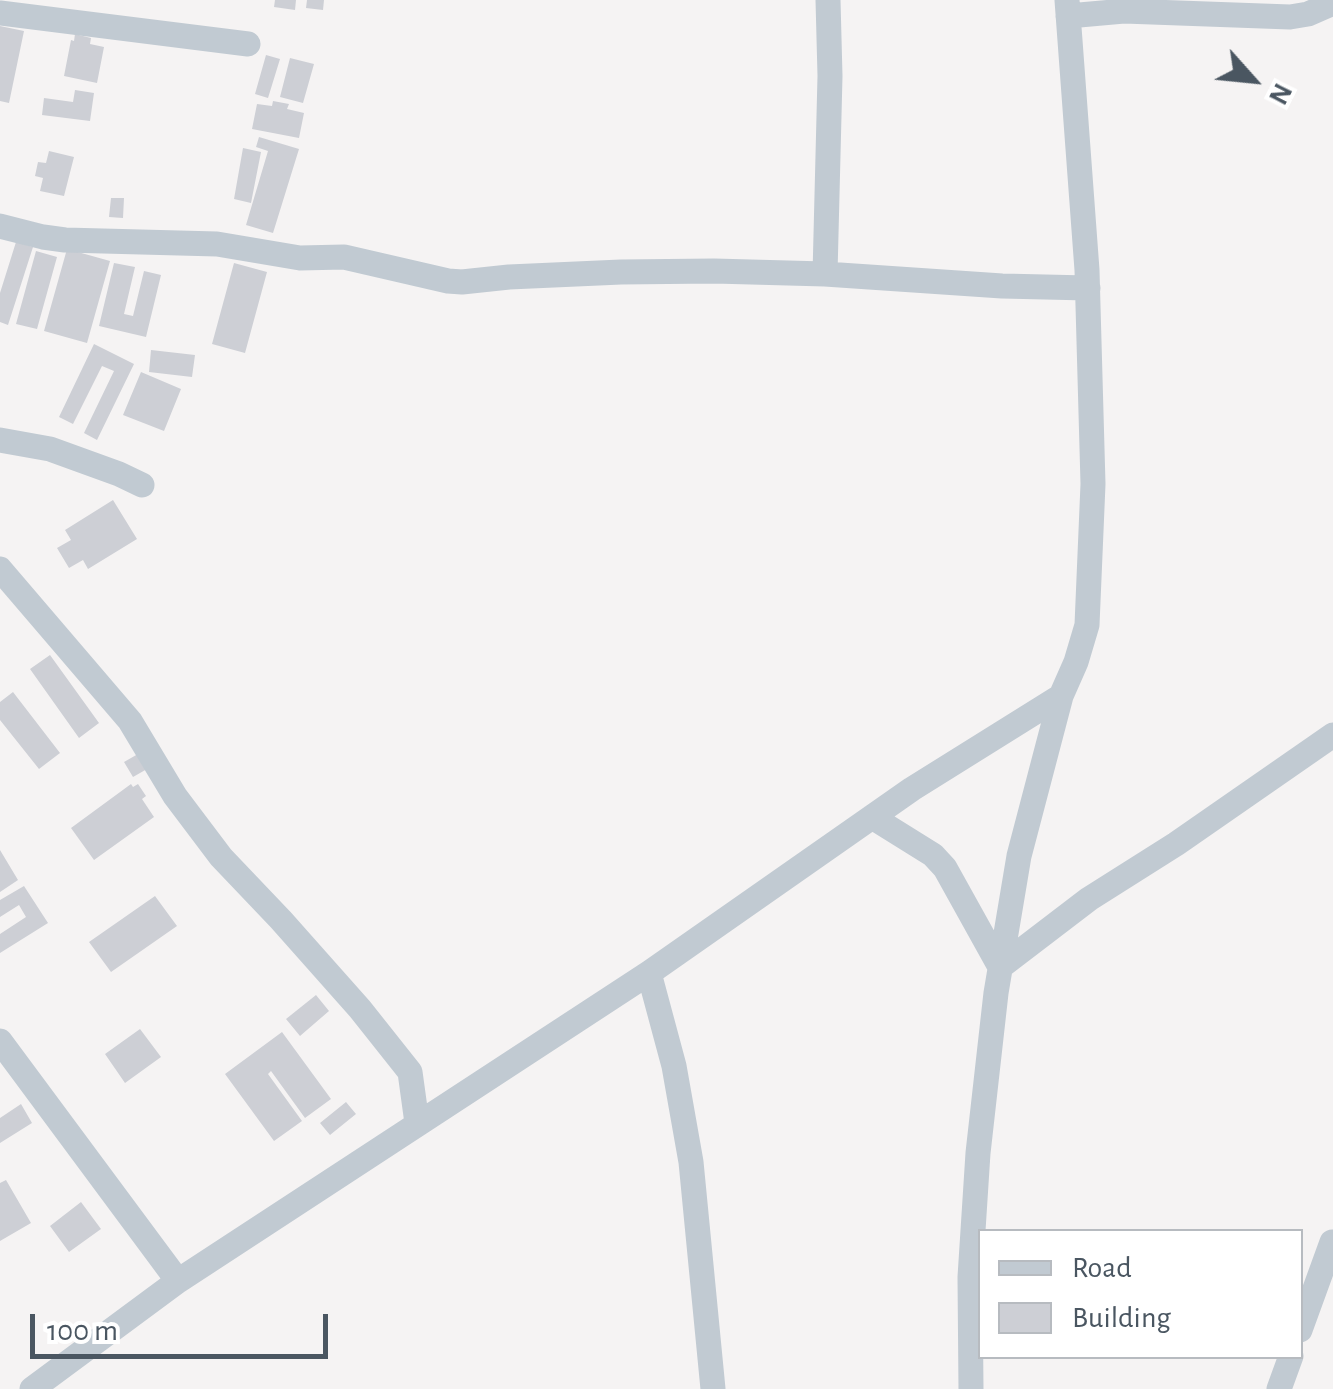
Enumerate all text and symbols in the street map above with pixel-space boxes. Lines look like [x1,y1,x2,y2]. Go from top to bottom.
north arrow [1203,30,1303,130]
text: N [1263,79,1297,109]
legend [978,1229,1303,1359]
text: Road [1072,1253,1132,1283]
scale bar [35,1294,332,1356]
text: Building [1072,1303,1171,1333]
text: 100 m [47,1316,118,1346]

